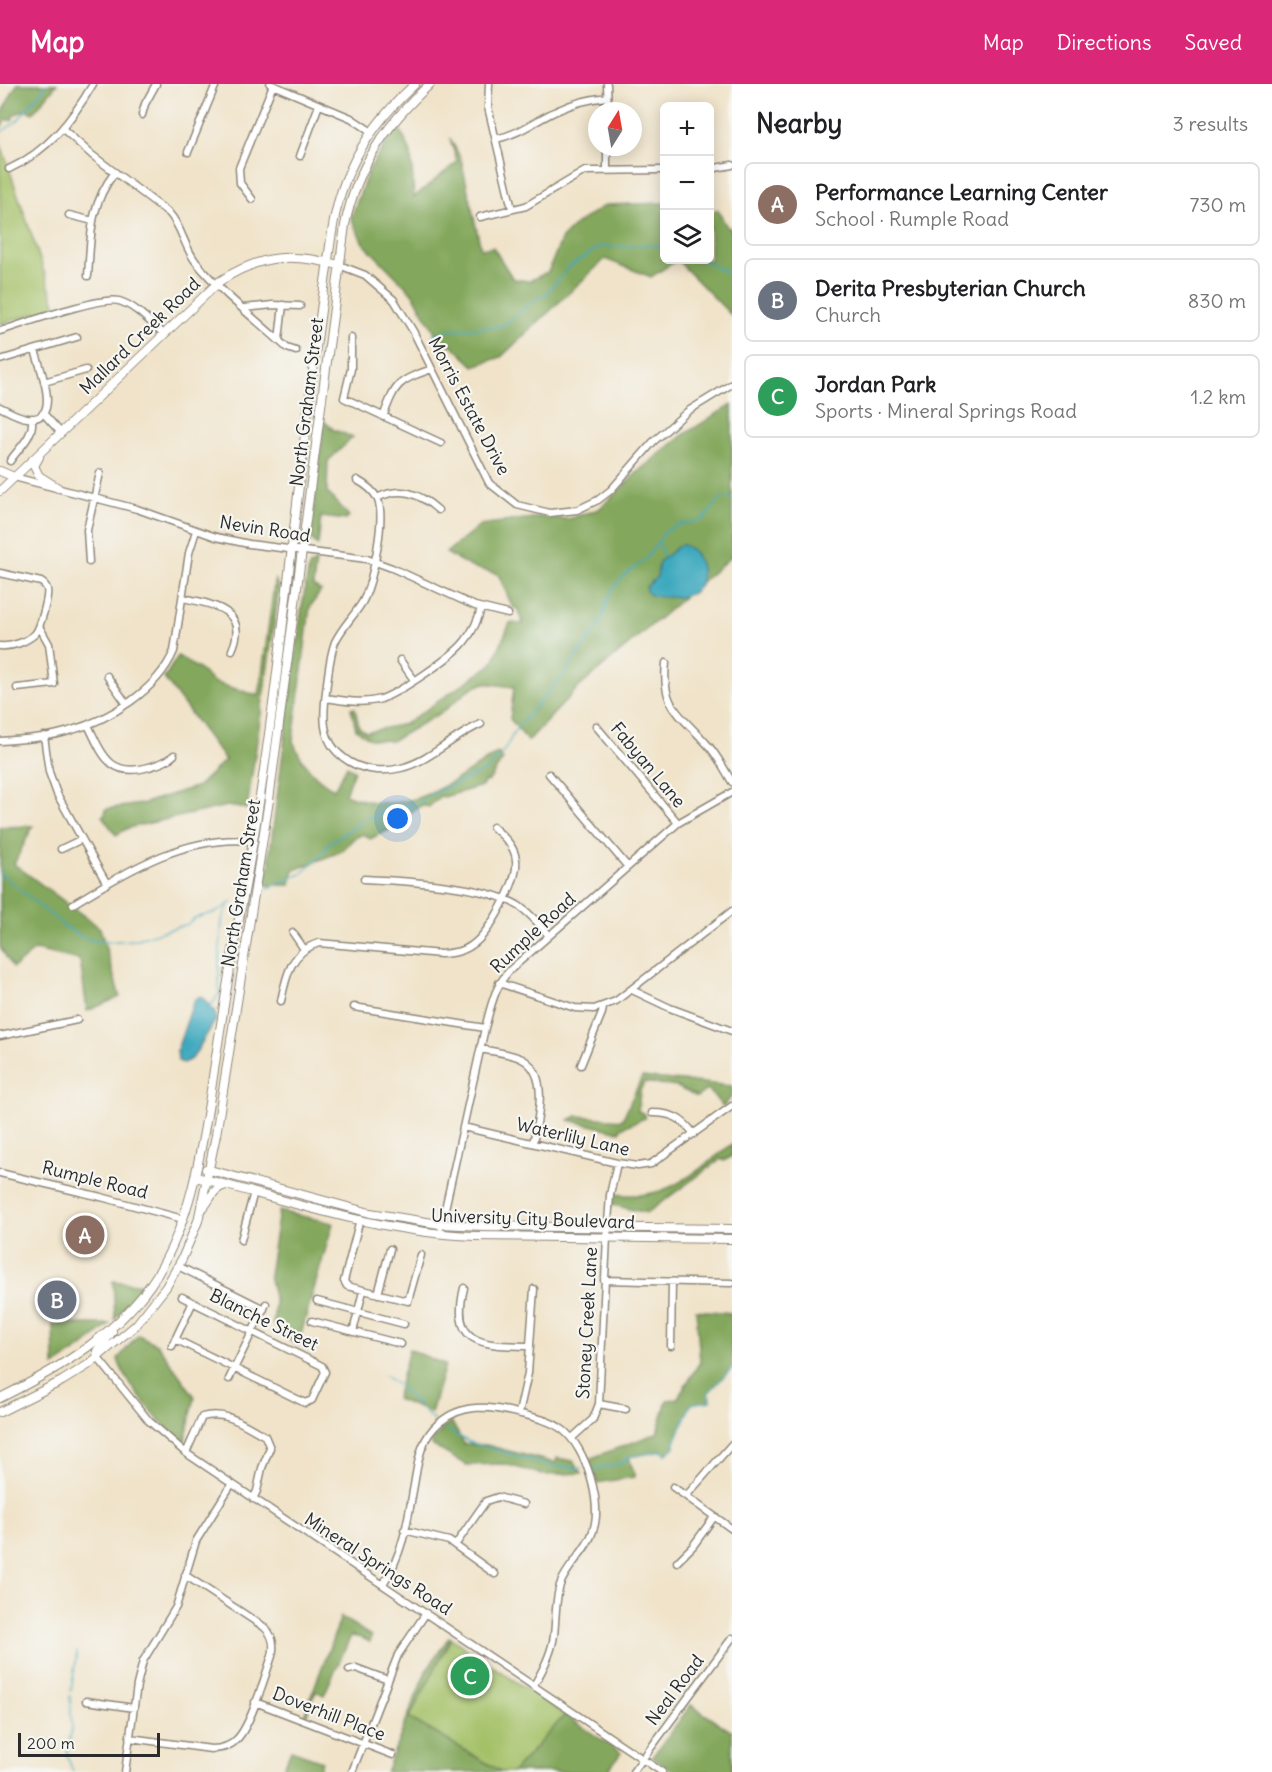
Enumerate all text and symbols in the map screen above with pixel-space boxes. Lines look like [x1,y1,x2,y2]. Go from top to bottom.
text: Map [30,24,84,60]
text: Map [983,29,1024,56]
text: Directions [1057,29,1151,56]
text: Saved [1184,29,1242,56]
north arrow [588,102,642,156]
map controls [660,102,714,264]
button: + [660,102,714,156]
text: Nearby [756,107,842,140]
text: 3 results [1172,111,1248,136]
button: − [660,156,714,210]
text: Performance Learning Center [815,178,1108,206]
text: A [771,192,784,217]
text: 730 m [1189,192,1246,217]
text: School · Rumple Road [815,206,1009,231]
button: layers [660,210,714,264]
street label: Mallard Creek Road [75,272,205,399]
text: Derita Presbyterian Church [815,274,1086,302]
text: B [771,288,784,313]
text: 830 m [1188,288,1246,313]
text: Church [815,302,881,327]
street label: North Graham Street [285,316,328,488]
street label: Morris Estate Drive [423,333,516,479]
text: Jordan Park [815,370,936,398]
text: C [771,384,784,409]
text: 1.2 km [1190,384,1246,409]
text: Sports · Mineral Springs Road [815,398,1077,423]
street label: Nevin Road [218,510,313,547]
street label: Fabyan Lane [606,717,691,812]
street label: North Graham Street [216,797,265,969]
your location [383,804,412,833]
street label: Rumple Road [485,887,580,978]
street label: Waterlily Lane [514,1112,632,1161]
street label: Rumple Road [40,1155,151,1204]
street label: University City Boulevard [430,1203,636,1234]
pin: A [66,1212,104,1258]
street label: Stoney Creek Lane [571,1246,602,1399]
pin: B [38,1278,76,1322]
street label: Blanche Street [206,1283,322,1356]
street label: Mineral Springs Road [300,1507,457,1620]
street label: Neal Road [640,1649,709,1730]
pin: C [450,1654,490,1698]
street label: Doverhill Place [270,1681,389,1746]
scale bar [18,1730,160,1758]
text: 200 m [27,1733,75,1753]

